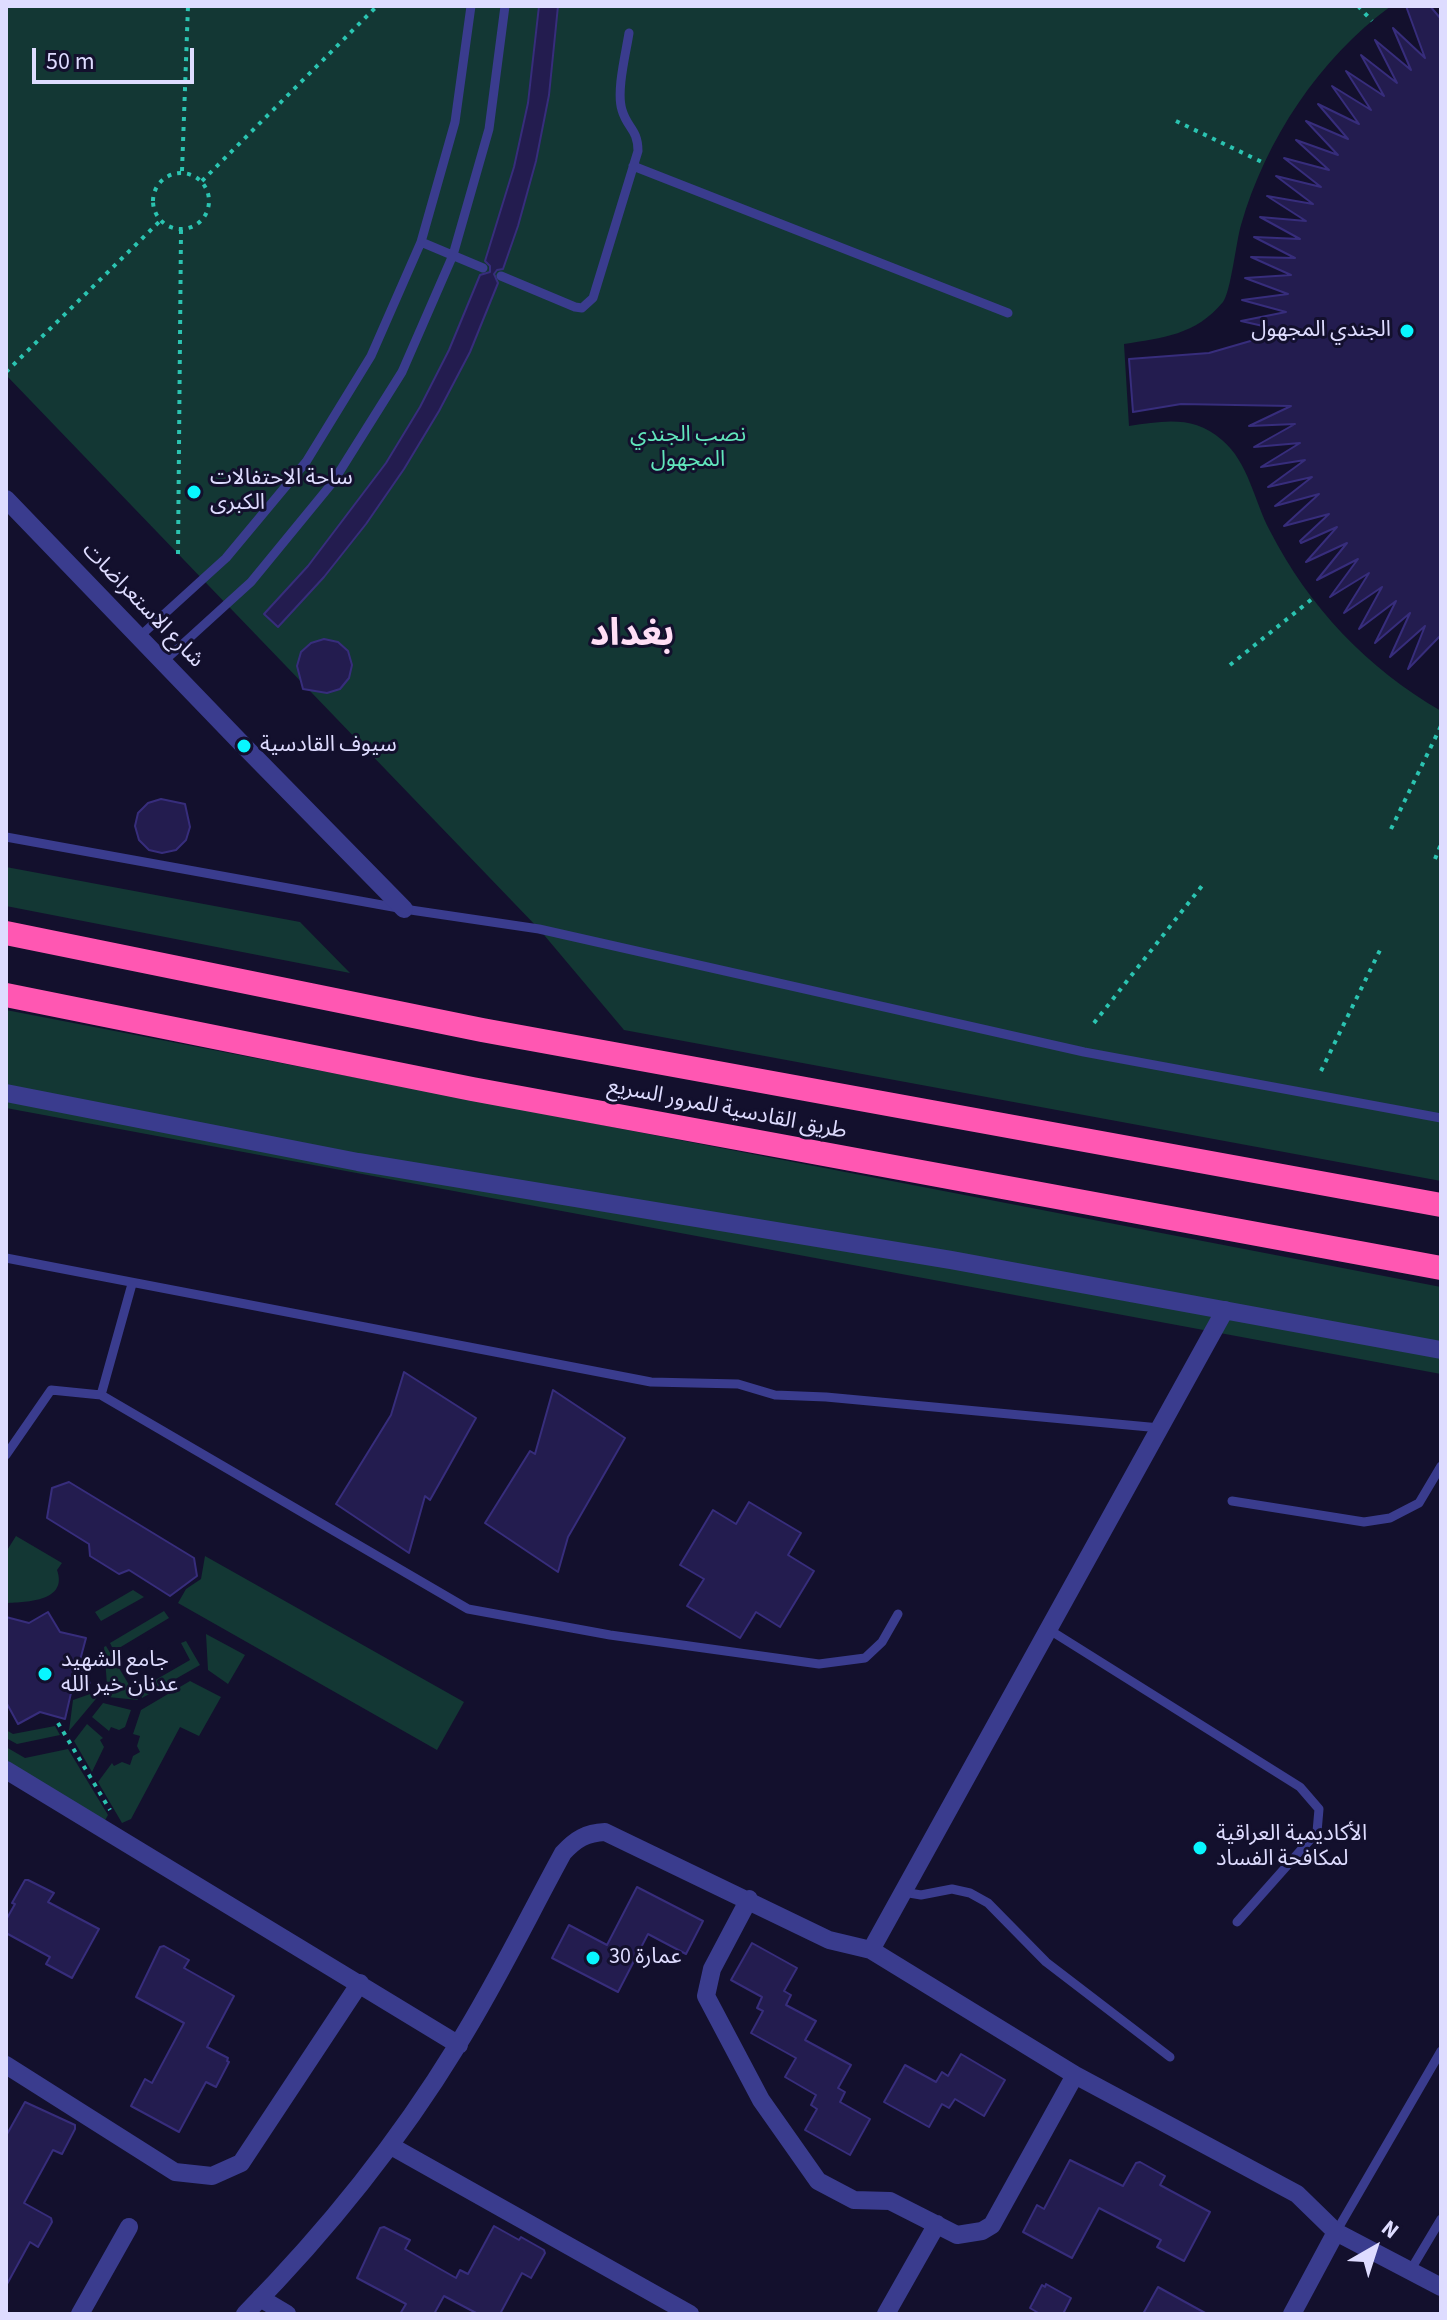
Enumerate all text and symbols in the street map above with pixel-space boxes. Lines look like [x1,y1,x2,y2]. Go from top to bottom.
scale bar [36,32,198,82]
text: 50 m [46,44,95,79]
place label: الجندي المجهول [1251,318,1391,344]
marker: الجندي المجهول [1398,322,1416,340]
park label: نصب الجندي المجهول [630,423,746,474]
place label: ساحة الاحتفالات الكبرى [210,466,353,518]
marker: ساحة الاحتفالات الكبرى [185,483,203,501]
street label: شارع الاستعراضات [76,538,208,674]
district label: بغداد [590,614,674,660]
place label: سيوف القادسية [260,733,397,759]
marker: سيوف القادسية [235,737,253,755]
street label: طريق القادسية للمرور السريع [605,1074,849,1146]
place label: جامع الشهيد عدنان خير الله [61,1648,178,1700]
marker: جامع الشهيد عدنان خير الله [36,1665,54,1683]
place label: الأكاديمية العراقية لمكافحة الفساد [1216,1822,1367,1874]
marker: الأكاديمية العراقية لمكافحة الفساد [1191,1839,1209,1857]
place label: عمارة 30 [609,1945,682,1971]
marker: عمارة 30 [584,1949,602,1967]
north arrow [1335,2208,1415,2288]
text: N [1374,2212,1406,2246]

